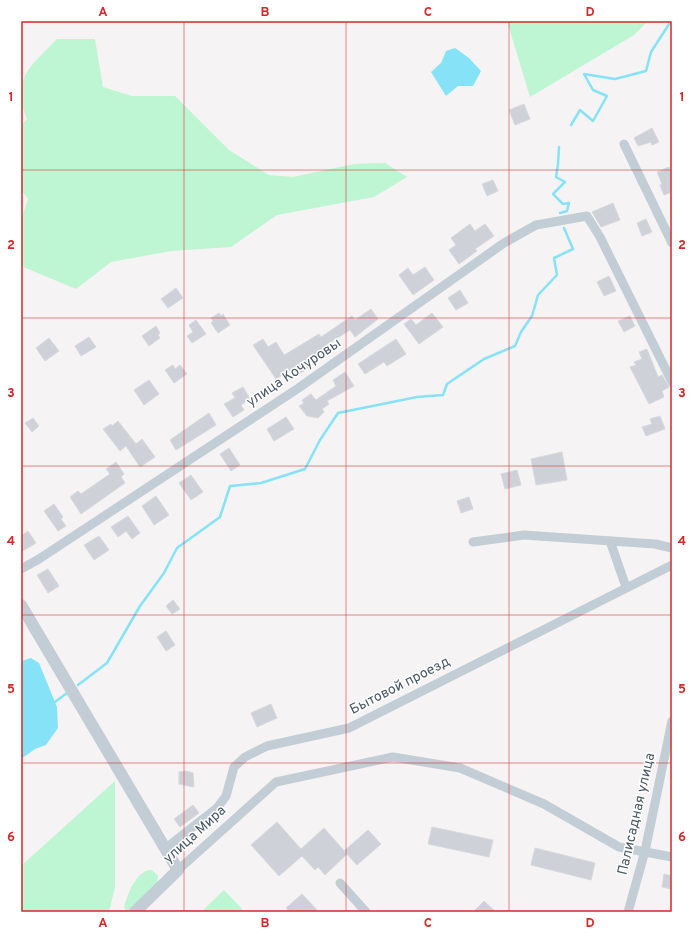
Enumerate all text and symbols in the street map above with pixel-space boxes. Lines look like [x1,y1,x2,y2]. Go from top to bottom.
text: A [98,5,108,21]
text: B [261,5,270,21]
text: C [424,5,432,21]
text: D [585,5,595,21]
text: 1 [8,90,14,106]
text: 1 [679,90,685,106]
text: 2 [7,238,15,254]
text: 2 [678,238,686,254]
street label: улица Кочуровы [243,335,345,411]
text: 3 [7,386,15,402]
text: 3 [678,386,686,402]
text: 4 [7,534,15,550]
text: 4 [678,534,686,550]
street label: Бытовой проезд [347,653,453,719]
text: 5 [7,682,15,698]
text: 5 [678,682,686,698]
street label: Палисадная улица [615,751,659,877]
street label: улица Мира [160,802,230,868]
text: 6 [7,830,15,846]
text: 6 [678,830,686,846]
text: A [98,916,108,932]
text: B [261,916,270,932]
text: C [424,916,432,932]
text: D [585,916,595,932]

